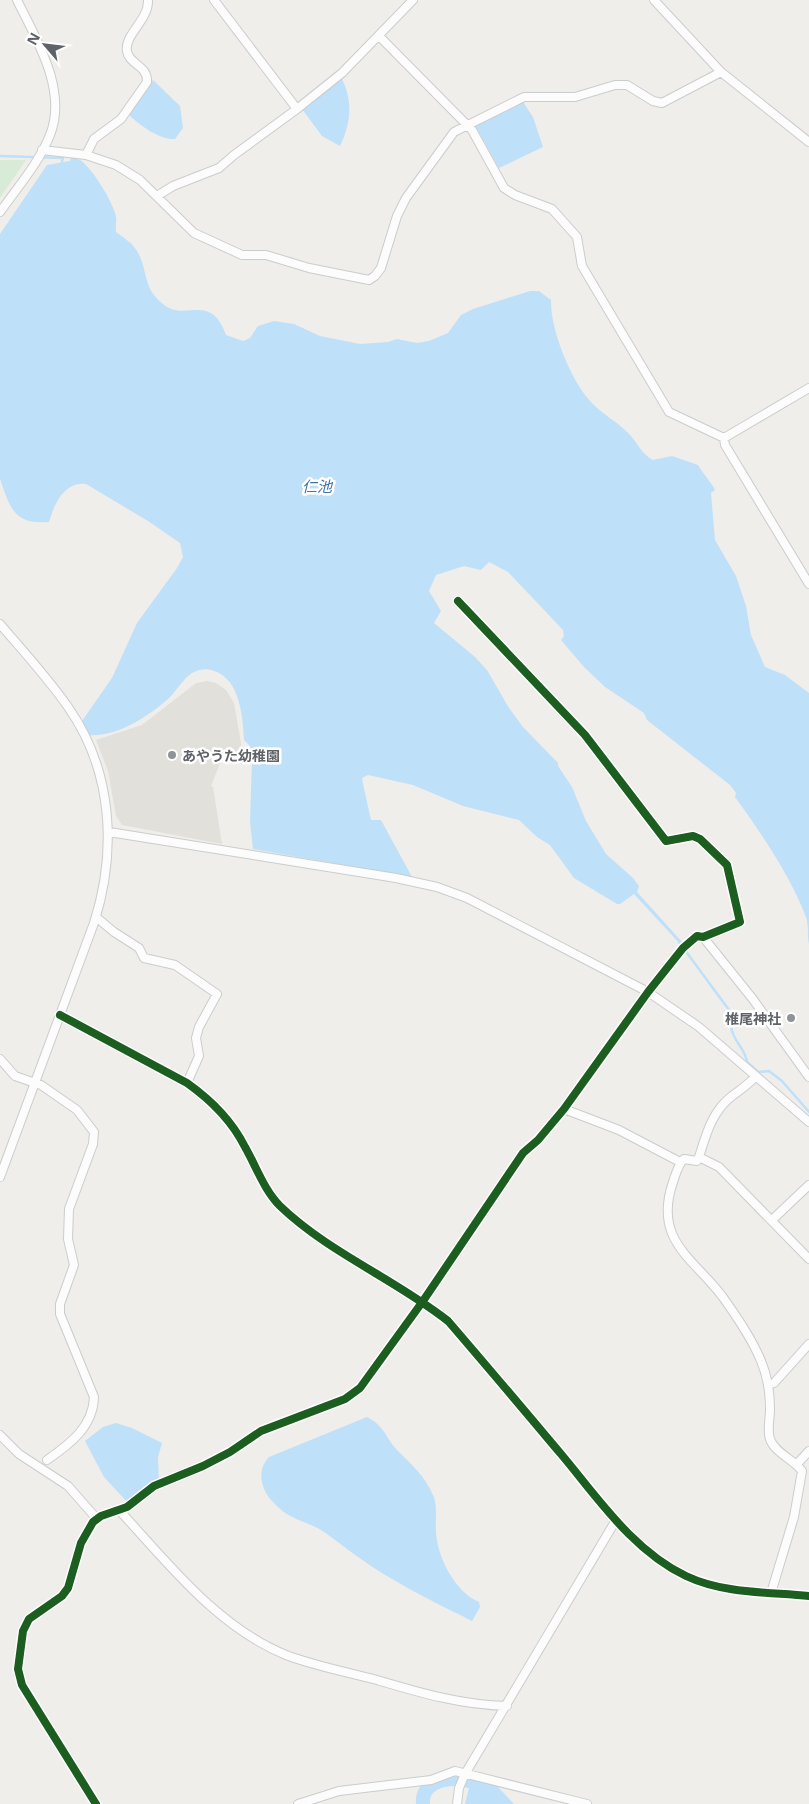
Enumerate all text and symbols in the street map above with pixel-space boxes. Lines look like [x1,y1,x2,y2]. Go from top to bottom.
north arrow [20,20,70,70]
text: N [22,29,44,48]
water label: 仁池 [302,476,334,496]
place label: あやうた幼稚園 [182,746,280,765]
marker: あやうた幼稚園 [166,749,178,761]
place label: 椎尾神社 [725,1009,781,1028]
marker: 椎尾神社 [785,1012,797,1024]

